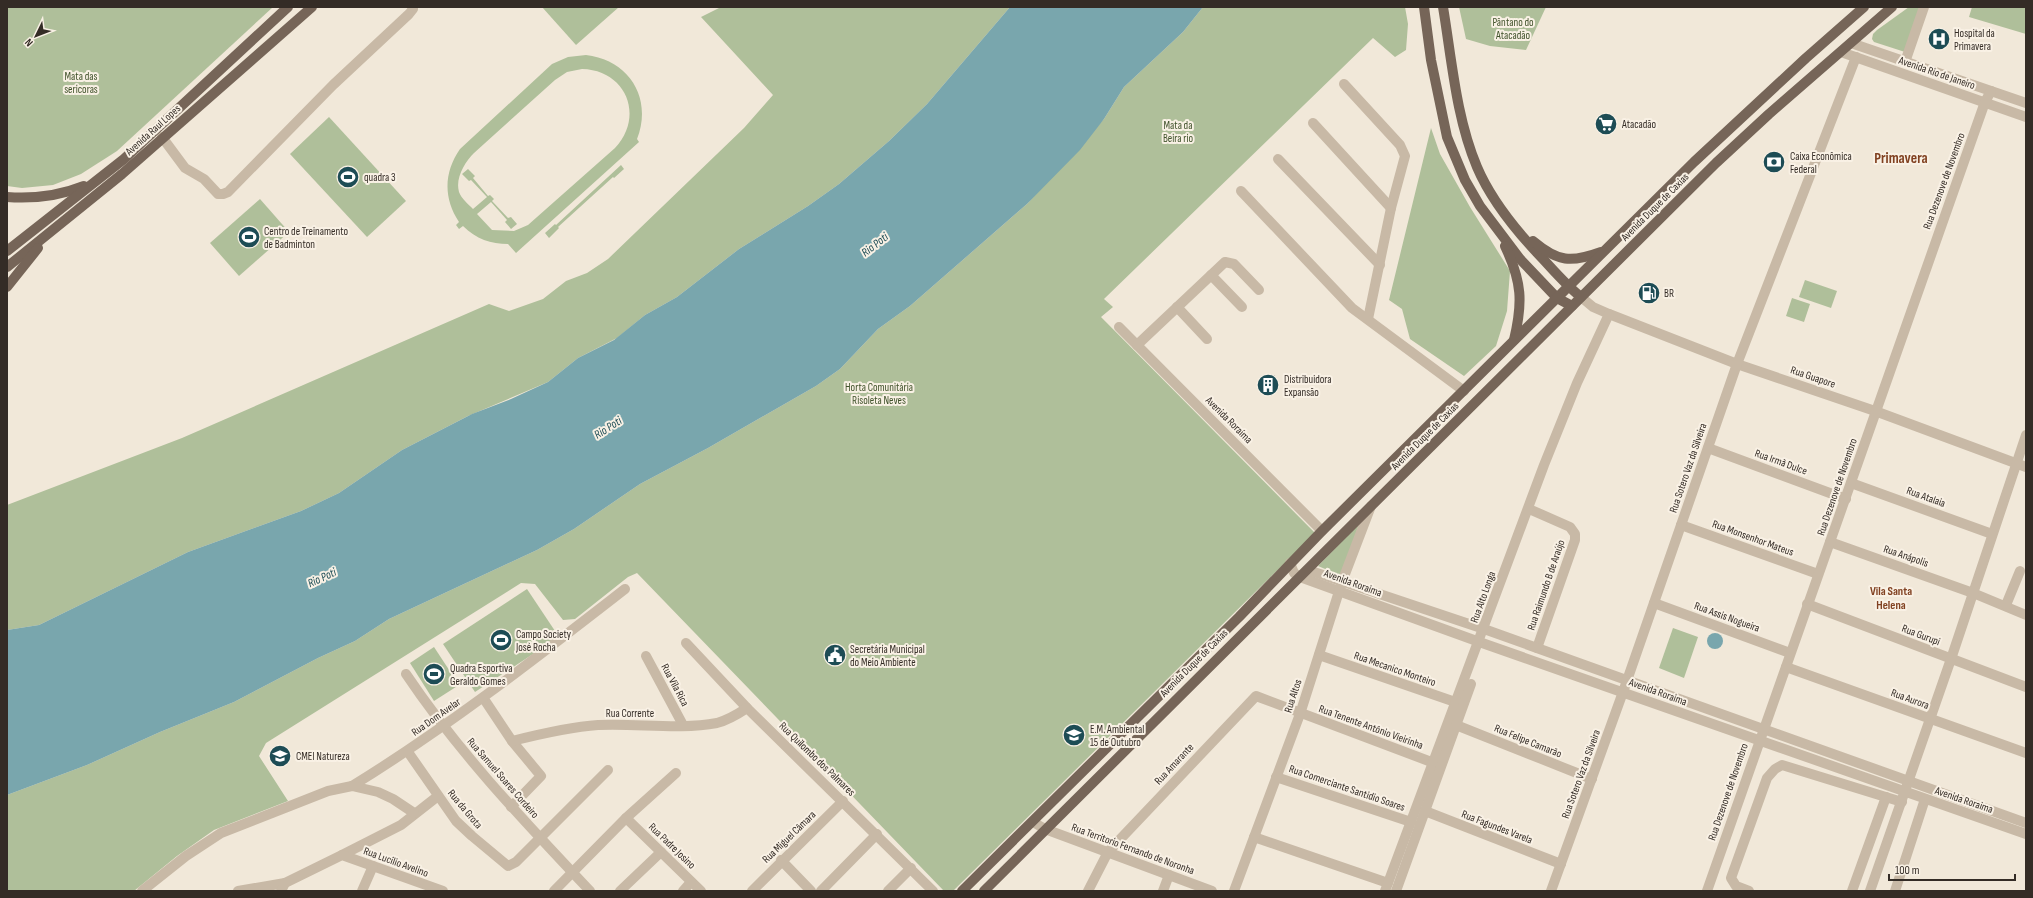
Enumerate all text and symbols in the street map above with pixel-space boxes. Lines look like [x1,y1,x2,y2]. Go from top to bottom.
north arrow [16,16,56,56]
park label: Pântano do Atacadão [1492,16,1534,42]
hospital icon: Hospital da Primavera [1926,26,1952,52]
place label: Hospital da Primavera [1954,27,1995,53]
text: N [22,36,36,49]
street label: Avenida Rio de Janeiro [1896,54,1977,92]
park label: Mata das sericoras [64,70,98,96]
street label: Avenida Raul Lopes [122,102,183,159]
supermarket icon: Atacadão [1593,111,1619,137]
place label: Atacadão [1621,118,1657,131]
park label: Mata da Beira rio [1163,119,1193,145]
street label: Rua Dezenove de Novembro [1920,131,1968,231]
bank icon: Caixa Econômica Federal [1761,149,1787,175]
district label: Primavera [1874,149,1928,168]
place label: Caixa Econômica Federal [1790,150,1852,176]
sports icon: quadra 3 [335,164,361,190]
street label: Avenida Duque de Caxias [1618,170,1692,244]
place label: quadra 3 [364,171,396,184]
sports icon: Centro de Treinamento de Badminton [236,224,262,250]
place label: Centro de Treinamento de Badminton [264,225,348,251]
water label: Rio Poti [859,229,892,260]
fuel station icon: BR [1636,280,1662,306]
place label: BR [1664,287,1674,300]
street label: Rua Guapore [1789,363,1837,391]
building icon: Distribuidora Expansão [1255,372,1281,398]
place label: Distribuidora Expansão [1284,373,1332,399]
park label: Horta Comunitária Risoleta Neves [845,381,913,407]
street label: Avenida Roraíma [1202,393,1255,446]
street label: Avenida Duque de Caxias [1388,399,1462,473]
water label: Rio Poti [591,413,625,442]
street label: Rua Sotero Vaz da Silveira [1667,422,1709,514]
street label: Rua Dezenove de Novembro [1814,436,1860,537]
street label: Rua Irmã Dulce [1753,446,1809,478]
street label: Rua Atalaia [1905,484,1947,510]
street label: Rua Monsenhor Mateus [1710,517,1796,559]
street label: Rua Raimundo B de Araújo [1524,538,1568,632]
street label: Rua Anápolis [1882,542,1930,570]
water label: Rio Poti [305,565,339,591]
street label: Avenida Roraima [1321,566,1384,599]
street label: Rua Alto Longa [1468,569,1498,625]
district label: Vila Santa Helena [1870,584,1912,613]
street label: Rua Assis Nogueira [1692,599,1762,635]
street label: Rua Gurupi [1900,622,1942,648]
street label: Avenida Duque de Caxias [1157,626,1231,700]
sports icon: Campo Society José Rocha [488,627,514,653]
place label: Campo Society José Rocha [515,628,572,654]
public building icon: Secretária Municipal do Meio Ambiente [822,642,848,668]
place label: Secretária Municipal do Meio Ambiente [850,643,925,669]
street label: Rua Mecanico Monteiro [1352,649,1438,689]
sports icon: Quadra Esportiva Geraldo Gomes [421,661,447,687]
place label: Quadra Esportiva Geraldo Gomes [450,662,512,688]
street label: Rua Vila Rica [658,662,692,708]
street label: Avenida Roraima [1626,675,1689,708]
street label: Rua Altos [1282,678,1305,714]
street label: Rua Aurora [1889,686,1931,712]
street label: Rua Dom Avelar [409,695,463,739]
street label: Rua Tenente Antônio Vieirinha [1317,702,1425,752]
street label: Rua Corrente [606,707,654,720]
street label: Rua Quilombo dos Palmares [776,719,858,799]
school or university icon: E.M. Ambiental 15 de Outubro [1061,722,1087,748]
street label: Rua Felipe Camarão [1492,722,1564,761]
place label: E.M. Ambiental 15 de Outubro [1090,723,1144,749]
street label: Rua Sotero Vaz da Silveira [1559,728,1603,820]
street label: Rua Samuel Soares Cordeiro [464,735,542,821]
street label: Rua Amarante [1152,741,1196,787]
street label: Rua Dezenove de Novembro [1705,741,1751,842]
school or university icon: CMEI Natureza [267,743,293,769]
place label: CMEI Natureza [296,750,350,763]
street label: Rua Comerciante Santidio Soares [1287,762,1407,814]
street label: Avenida Roraima [1932,784,1995,816]
street label: Rua da Grota [445,787,485,831]
street label: Rua Miguel Câmara [760,808,818,866]
street label: Rua Fagundes Varela [1460,808,1534,846]
street label: Rua Padre Josino [646,820,698,872]
street label: Rua Territorio Fernando de Noronha [1070,821,1196,877]
street label: Rua Lucílio Avelino [362,844,431,880]
scale bar [1889,856,2015,882]
text: 100 m [1895,863,1920,878]

